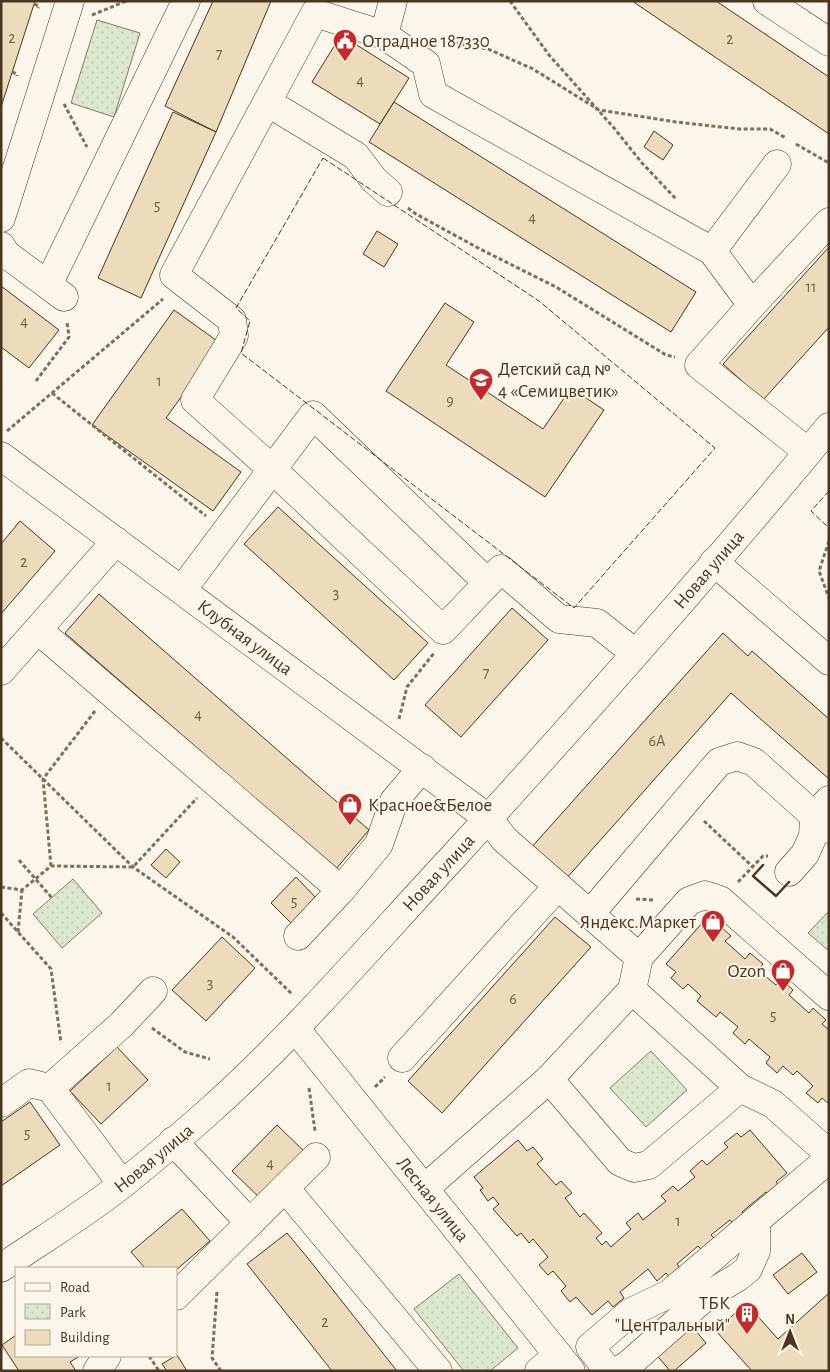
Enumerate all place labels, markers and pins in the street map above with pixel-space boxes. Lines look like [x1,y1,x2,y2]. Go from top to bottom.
public building icon: Отрадное 187330 [332,28,358,62]
place label: Отрадное 187330 [362,32,490,51]
place label: Детский сад № 4 «Семицветик» [498,360,619,401]
school or university icon: Детский сад № 4 «Семицветик» [468,367,494,401]
shop icon: Красное&Белое [337,792,363,826]
place label: Красное&Белое [368,796,492,815]
shop icon: Яндекс.Маркет [700,909,726,943]
place label: Яндекс.Маркет [579,913,696,932]
shop icon: Ozon [770,958,796,992]
place label: Ozon [727,962,766,981]
place label: ТБК "Центральный" [615,1294,730,1335]
building icon: ТБК "Центральный" [734,1301,760,1335]

